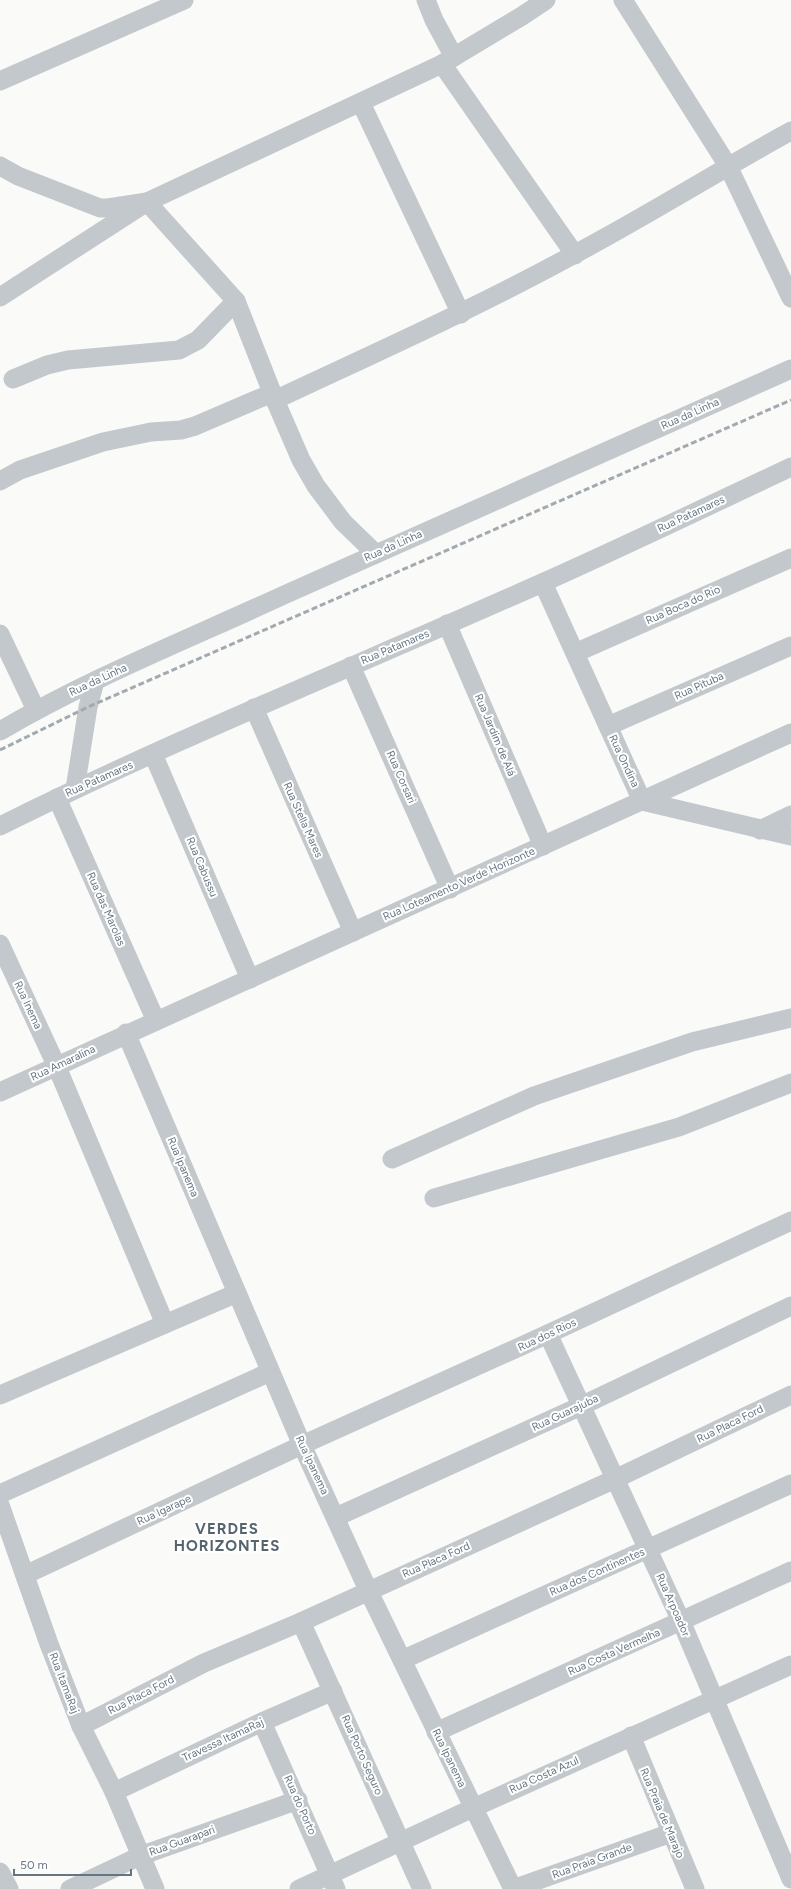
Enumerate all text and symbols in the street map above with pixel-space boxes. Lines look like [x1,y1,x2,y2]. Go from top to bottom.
street label: Rua da Linha [659,395,721,433]
street label: Rua Patamares [655,493,727,535]
street label: Rua da Linha [362,527,424,565]
street label: Rua Boca do Rio [644,583,722,627]
street label: Rua Patamares [359,627,431,667]
street label: Rua da Linha [67,661,129,699]
street label: Rua Pituba [672,669,726,703]
street label: Rua Jardim de Alá [472,692,518,778]
street label: Rua Ondina [606,733,642,789]
street label: Rua Corsari [384,749,418,805]
street label: Rua Patamares [63,758,135,800]
street label: Rua Stella Mares [281,780,325,860]
street label: Rua Cabussu [184,835,220,899]
street label: Rua Loteamento Verde Horizonte [381,845,537,923]
street label: Rua das Marolas [84,870,128,948]
street label: Rua Inema [11,979,45,1031]
street label: Rua Amaralina [29,1042,97,1084]
street label: Rua Ipanema [165,1135,201,1199]
street label: Rua dos Rios [516,1316,578,1354]
street label: Rua Guarajuba [530,1392,600,1434]
street label: Rua Placa Ford [695,1402,765,1446]
street label: Rua Ipanema [293,1433,331,1497]
street label: Rua Igarape [135,1492,193,1528]
district label: VERDES HORIZONTES [174,1520,280,1555]
street label: Rua Placa Ford [400,1539,472,1581]
street label: Rua dos Continentes [547,1545,647,1599]
street label: Rua Arpoador [653,1571,693,1639]
street label: Rua Costa Vermelha [566,1626,662,1678]
street label: Rua ItamaRaj [46,1651,82,1715]
street label: Rua Placa Ford [106,1673,176,1717]
street label: Rua Porto Seguro [338,1713,386,1797]
street label: Travessa ItamaRaj [180,1715,266,1765]
street label: Rua Ipanema [429,1727,469,1789]
street label: Rua Costa Azul [507,1754,581,1796]
street label: Rua Praia de Marajo [637,1766,687,1860]
street label: Rua do Porto [281,1773,319,1837]
street label: Rua Guarapari [147,1823,217,1859]
street label: Rua Praia Grande [550,1840,634,1882]
scale bar [14,1851,131,1877]
text: 50 m [20,1858,48,1872]

